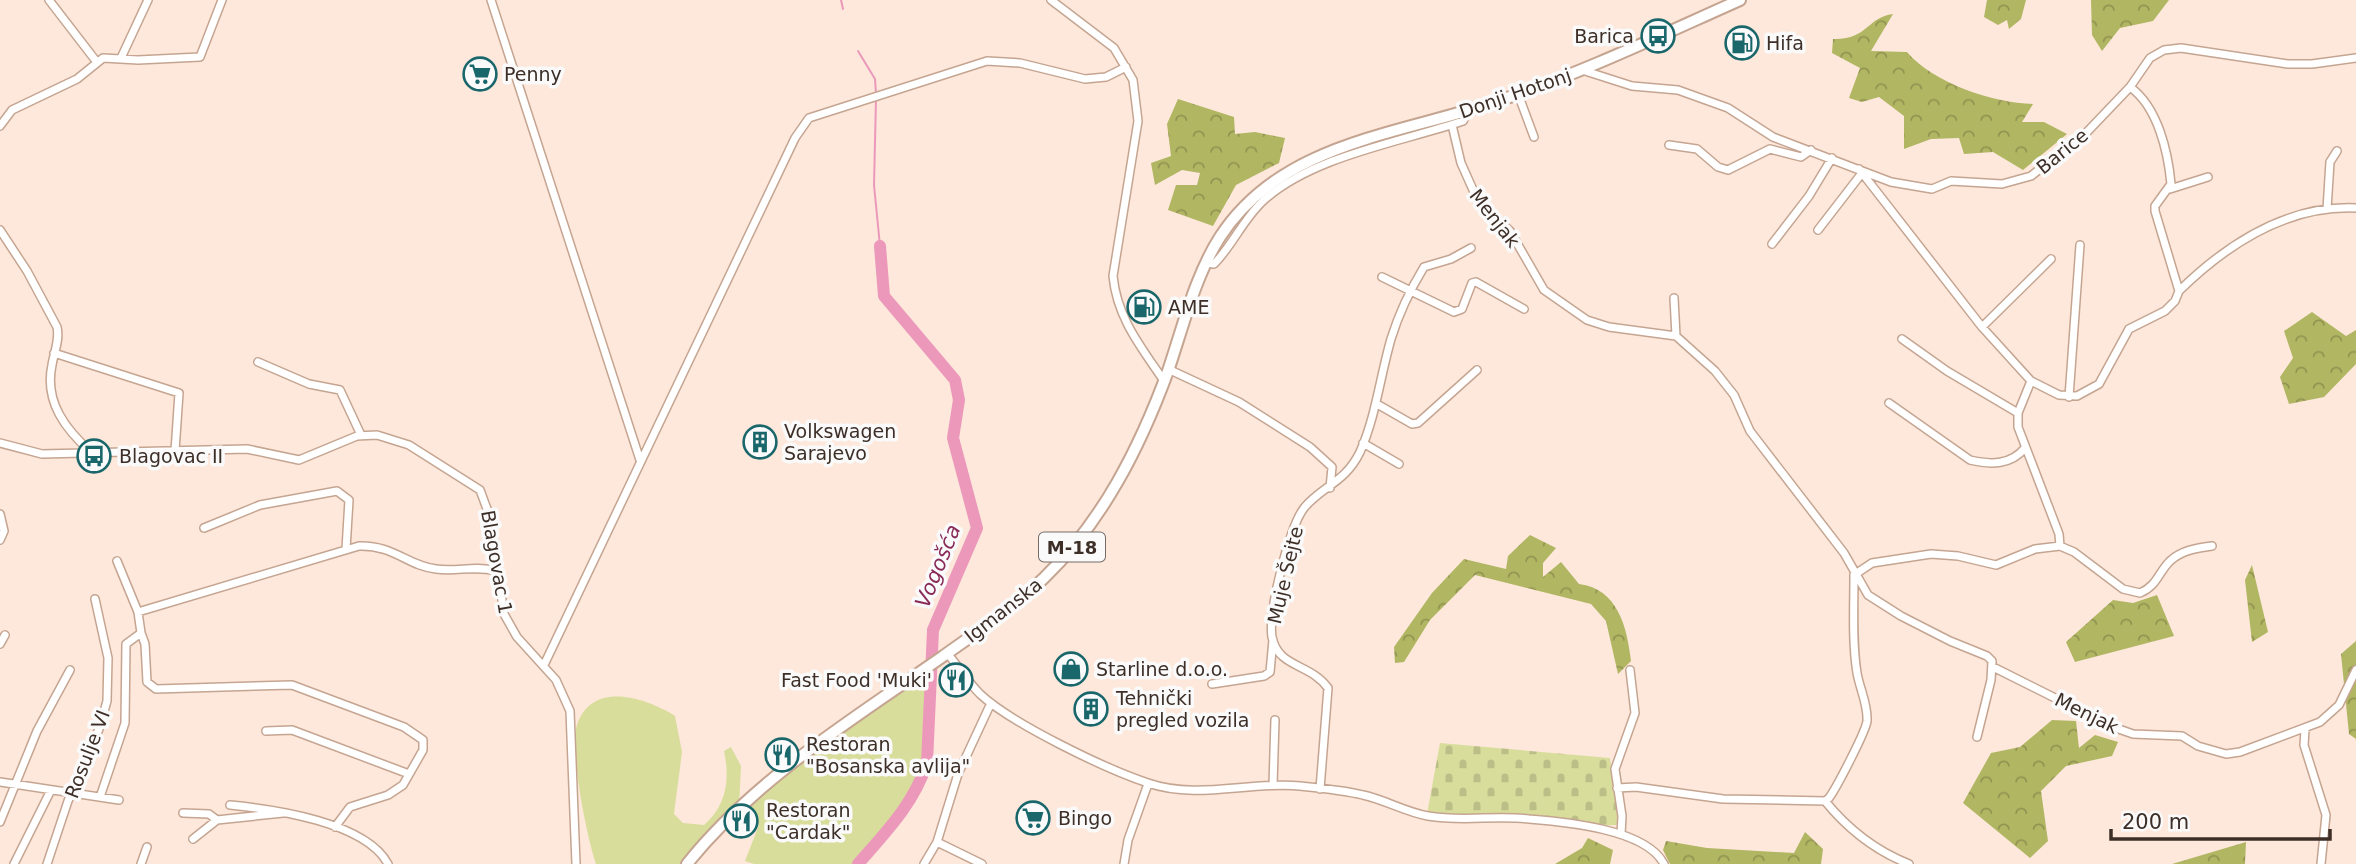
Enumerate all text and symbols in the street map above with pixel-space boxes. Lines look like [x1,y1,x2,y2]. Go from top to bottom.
bus stop icon: Barica [1639,17,1677,55]
fuel station icon: Hifa [1723,24,1761,62]
place label: Barica [1574,25,1634,47]
place label: Hifa [1766,32,1804,54]
supermarket icon: Penny [461,55,499,93]
place label: Penny [504,63,562,85]
street label: Donji Hotonj [1456,64,1574,122]
street label: Barice [2032,124,2092,178]
street label: Menjak [1465,184,1525,252]
fuel station icon: AME [1125,288,1163,326]
place label: AME [1168,296,1209,318]
place label: Volkswagen Sarajevo [784,420,896,464]
building icon: Volkswagen Sarajevo [741,423,779,461]
bus stop icon: Blagovac II [75,437,113,475]
place label: Blagovac II [119,445,223,467]
street label: Blagovac 1 [477,508,517,616]
water label: Vogošća [910,521,966,611]
street label: Muje Šejte [1262,524,1307,626]
road number: M-18 [1039,532,1105,562]
street label: Igmanska [960,573,1046,647]
shop icon: Starline d.o.o. [1052,650,1090,688]
place label: Starline d.o.o. [1096,658,1228,680]
restaurant icon: Fast Food 'Muki' [937,661,975,699]
place label: Fast Food 'Muki' [781,669,932,691]
place label: Tehnički pregled vozila [1115,687,1249,731]
street label: Menjak [2052,688,2122,738]
building icon: Tehnički pregled vozila [1072,690,1110,728]
street label: Rosulje VI [60,707,114,801]
place label: Restoran "Bosanska avlija" [806,733,970,777]
restaurant icon: Restoran "Bosanska avlija" [763,736,801,774]
scale bar [2111,798,2330,842]
place label: Restoran "Cardak" [766,799,851,843]
supermarket icon: Bingo [1014,799,1052,837]
restaurant icon: Restoran "Cardak" [722,802,760,840]
place label: Bingo [1058,807,1112,829]
text: 200 m [2122,810,2189,834]

